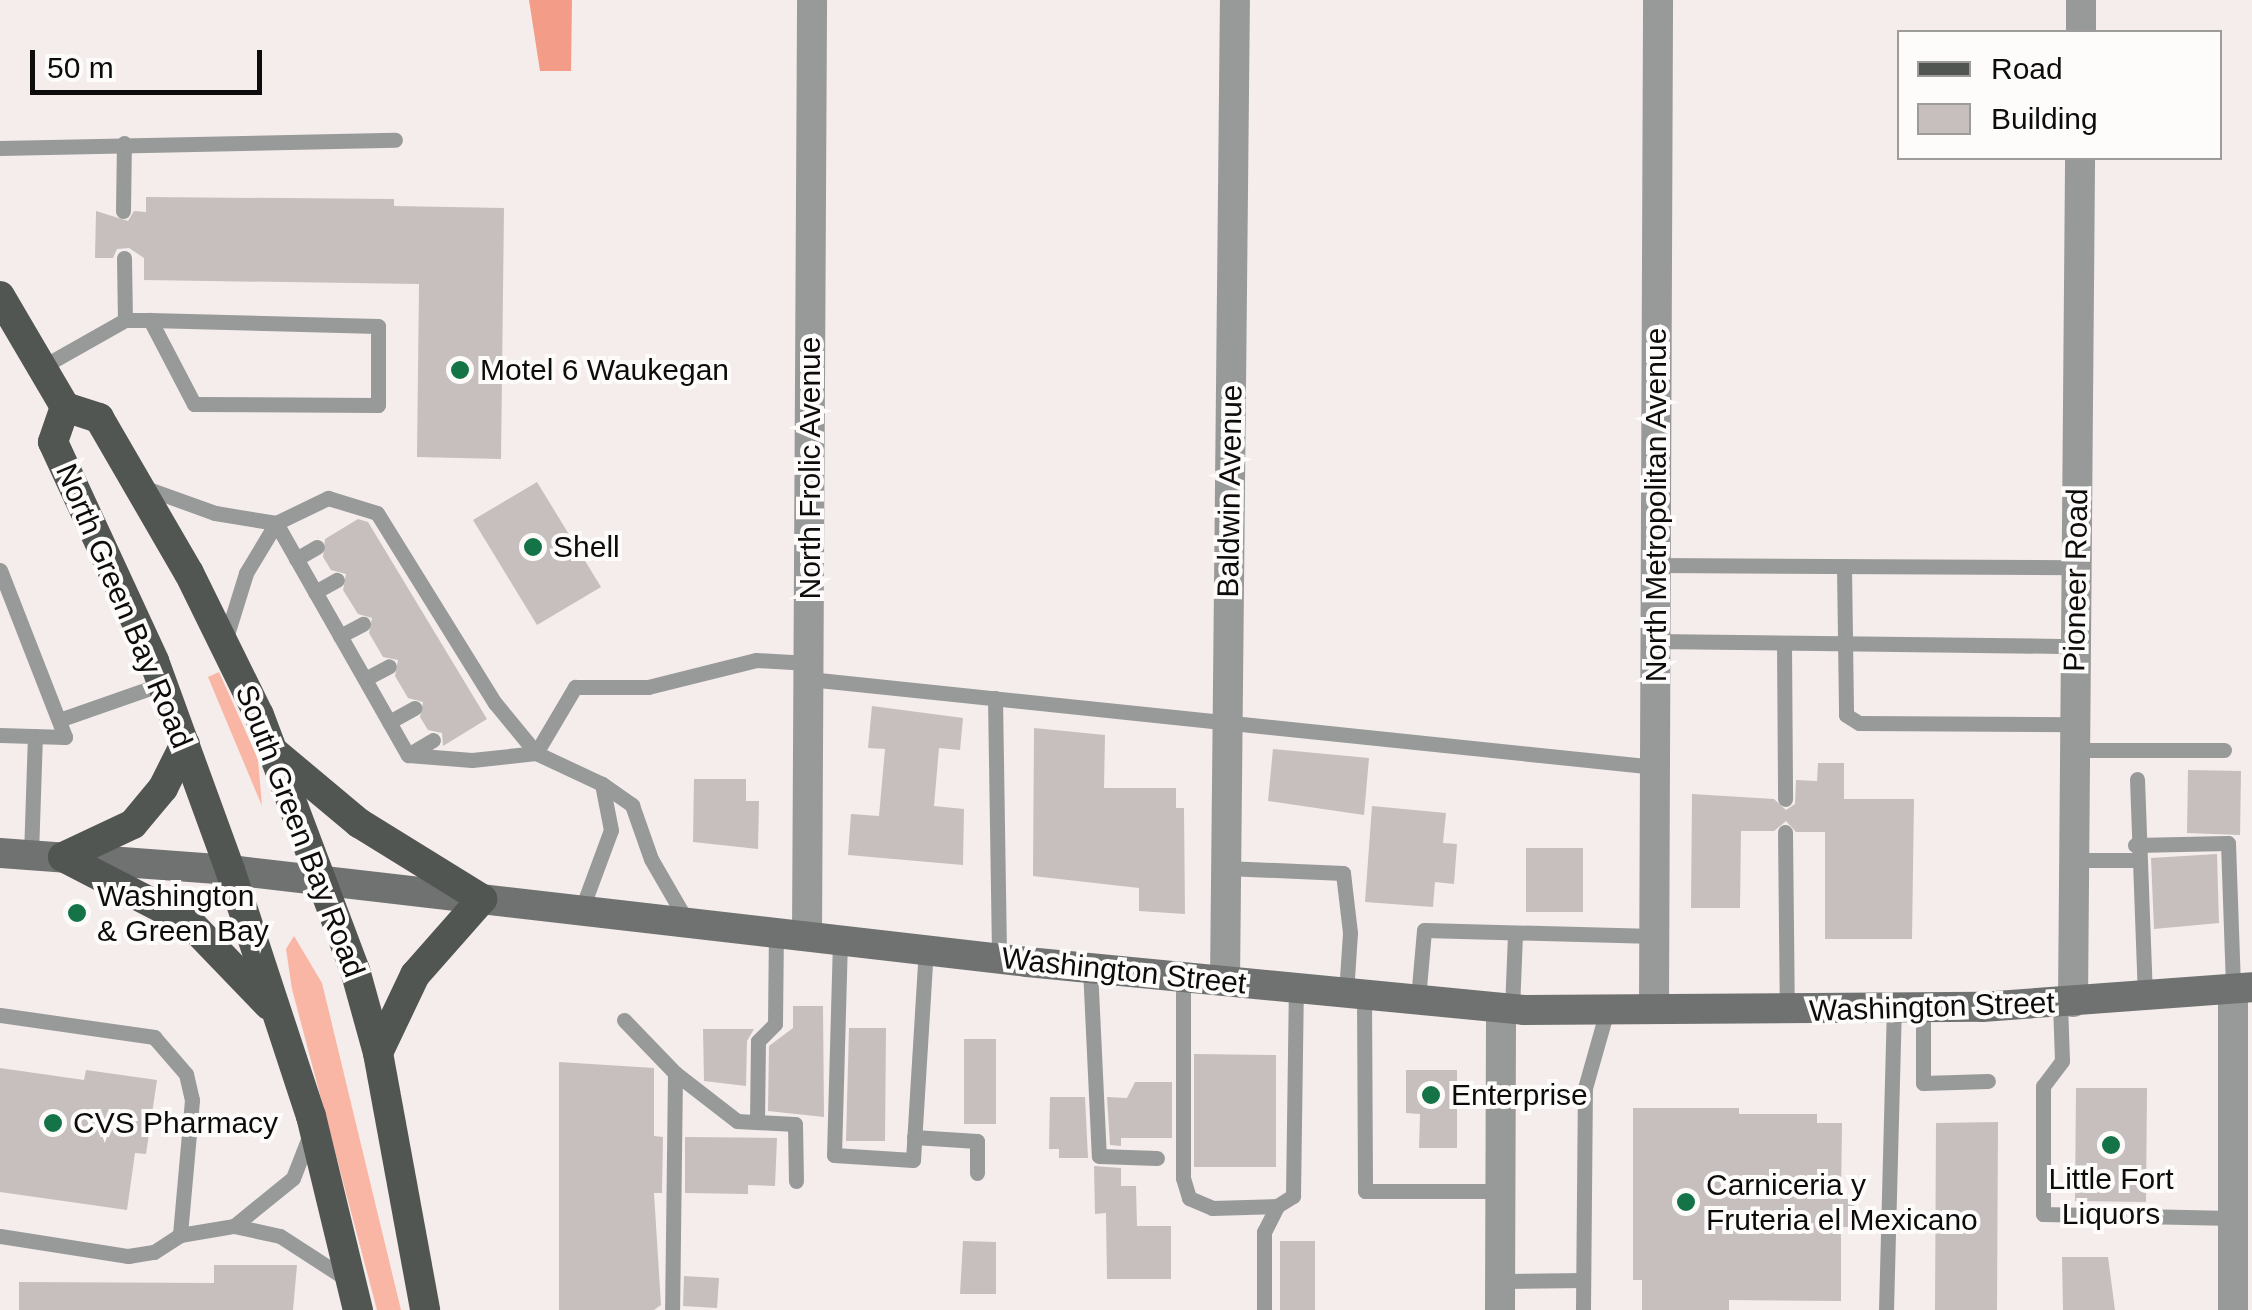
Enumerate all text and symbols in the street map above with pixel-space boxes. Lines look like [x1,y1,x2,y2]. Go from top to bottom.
scale bar [35,30,268,92]
legend [1897,30,2222,160]
text: 50 m [47,51,114,84]
text: Road [1991,52,2063,85]
text: Building [1991,102,2098,135]
street label: North Metropolitan Avenue [1638,327,1674,683]
street label: North Frolic Avenue [792,336,828,600]
place label: Motel 6 Waukegan [480,352,729,388]
marker: Motel 6 Waukegan [449,359,471,381]
street label: Baldwin Avenue [1210,383,1250,599]
street label: North Green Bay Road [48,459,200,753]
street label: Pioneer Road [2056,488,2096,672]
place label: Shell [553,529,620,565]
marker: Shell [522,536,544,558]
street label: South Green Bay Road [228,680,372,982]
place label: Washington & Green Bay [97,878,269,948]
marker: Washington & Green Bay [66,902,88,924]
street label: Washington Street [1000,940,1248,1002]
street label: Washington Street [1809,985,2055,1029]
place label: Enterprise [1451,1077,1588,1113]
marker: Enterprise [1420,1084,1442,1106]
place label: CVS Pharmacy [73,1105,278,1141]
marker: CVS Pharmacy [42,1112,64,1134]
marker: Little Fort Liquors [2100,1134,2122,1156]
place label: Little Fort Liquors [2048,1161,2174,1232]
place label: Carniceria y Fruteria el Mexicano [1706,1167,1978,1238]
marker: Carniceria y Fruteria el Mexicano [1675,1191,1697,1213]

